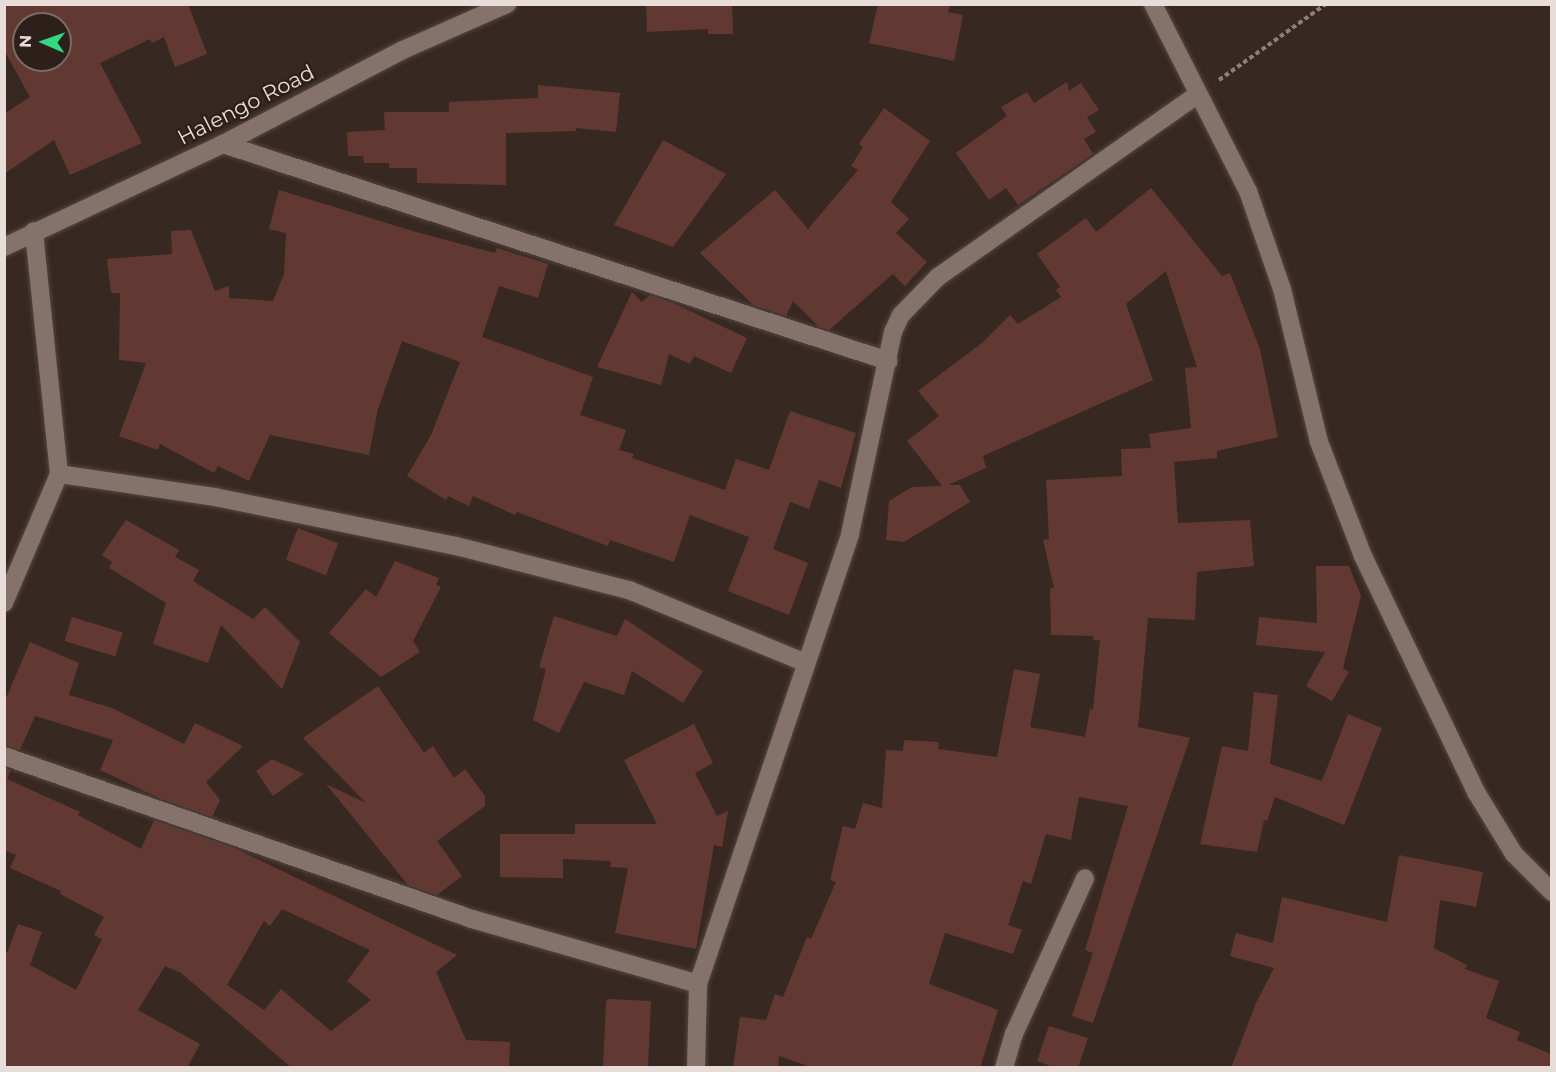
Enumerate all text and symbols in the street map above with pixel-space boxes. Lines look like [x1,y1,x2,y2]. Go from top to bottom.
north arrow [12,12,72,72]
text: N [16,35,35,48]
street label: Halengo Road [173,60,319,150]

